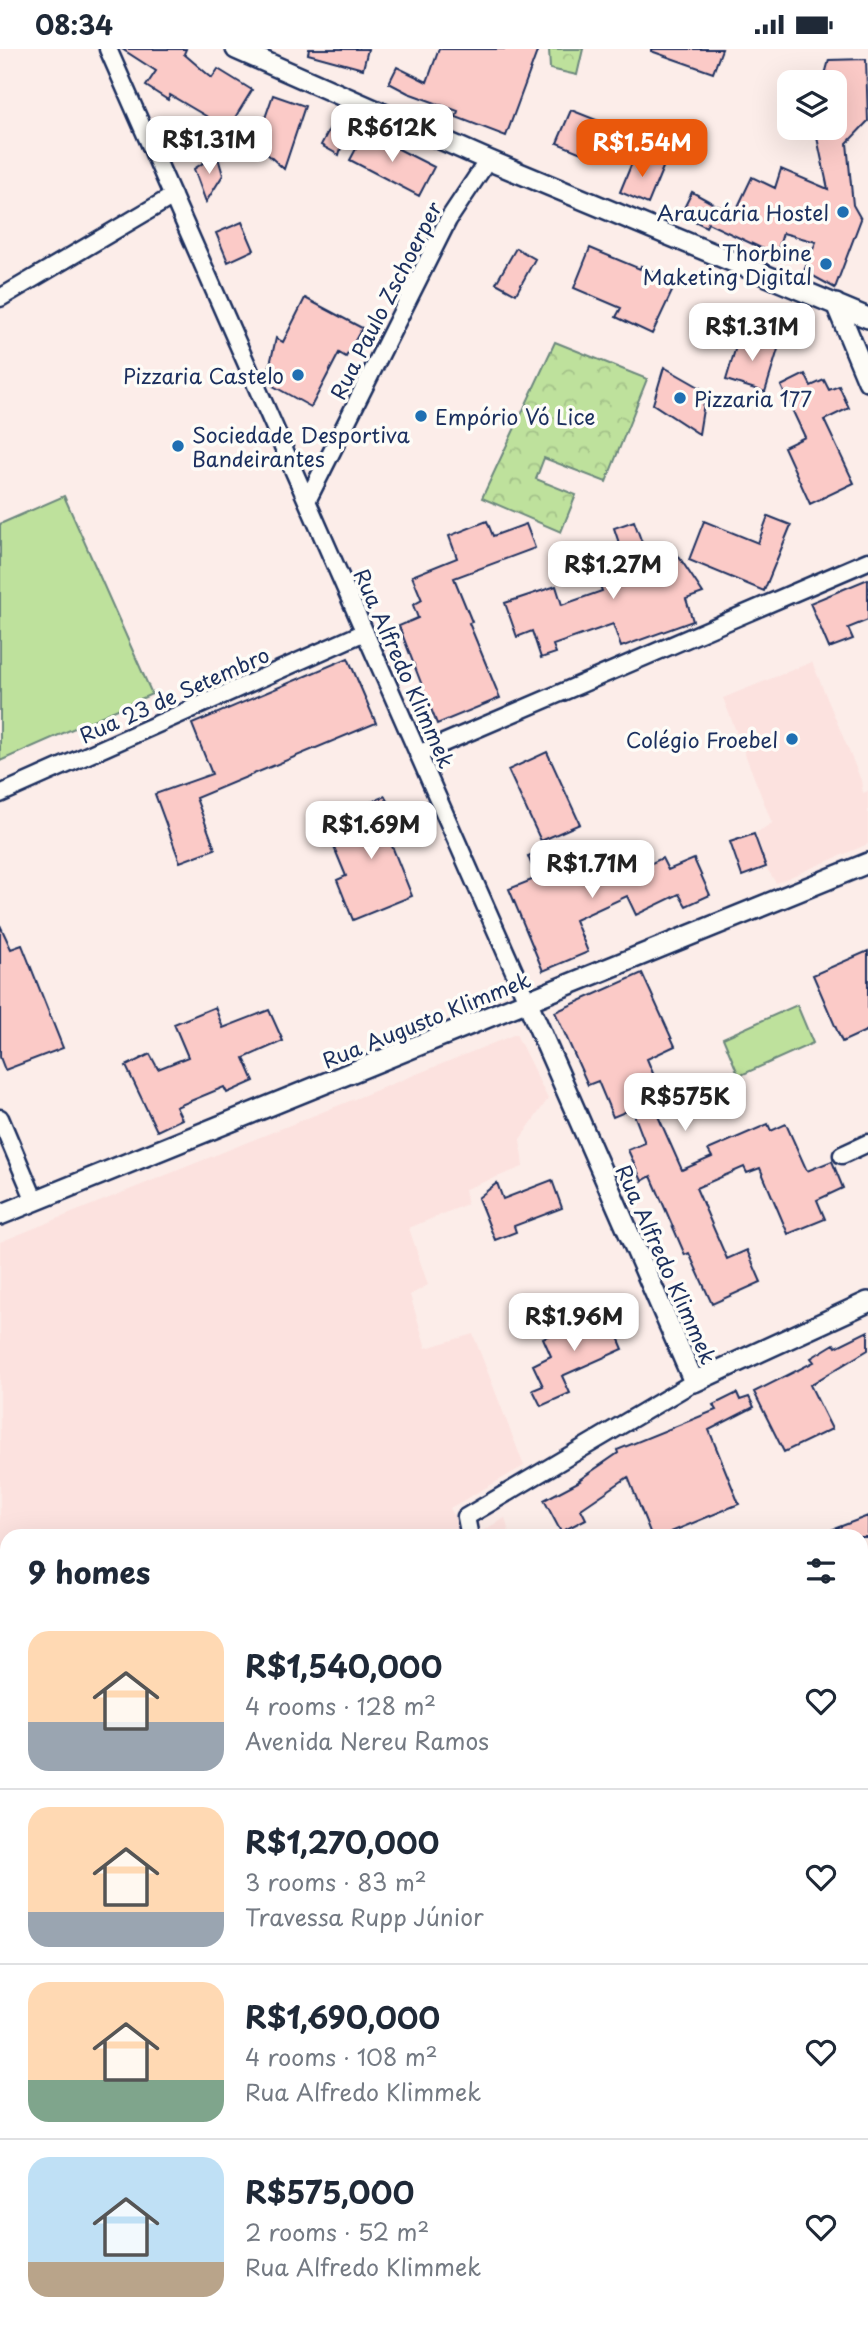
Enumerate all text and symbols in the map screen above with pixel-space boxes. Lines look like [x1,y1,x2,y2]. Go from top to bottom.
text: 08:34 [35,5,113,44]
map controls [777,70,847,140]
button: layers [777,70,847,140]
pin: R$612K [335,104,449,164]
text: R$612K [347,109,437,144]
pin: R$1.31M [144,117,274,176]
pin: R$1.54M [577,120,707,179]
text: R$1.31M [162,121,256,156]
text: R$1.54M [592,124,692,159]
street label: Rua Paulo Zschoerper [321,195,449,405]
place label: Araucária Hostel [657,196,829,228]
marker: Araucária Hostel [835,204,851,220]
place label: Thorbine Maketing Digital [643,236,812,292]
marker: Thorbine Maketing Digital [818,256,834,272]
pin: R$1.31M [687,303,817,363]
text: R$1.31M [705,308,799,343]
place label: Pizzaria Castelo [123,359,284,391]
marker: Pizzaria Castelo [290,367,306,383]
place label: Pizzaria 177 [694,382,812,414]
marker: Pizzaria 177 [672,390,688,406]
place label: Empório Vó Lice [435,400,596,432]
marker: Empório Vó Lice [413,408,429,424]
place label: Sociedade Desportiva Bandeirantes [192,418,410,474]
marker: Sociedade Desportiva Bandeirantes [170,438,186,454]
pin: R$1.27M [548,541,678,601]
text: R$1.27M [564,546,662,581]
street label: Rua Alfredo Klimmek [347,563,464,773]
street label: Rua 23 de Setembro [74,638,274,750]
place label: Colégio Froebel [626,723,778,755]
marker: Colégio Froebel [784,731,800,747]
pin: R$1.69M [306,801,436,861]
text: R$1.69M [322,806,420,841]
pin: R$1.71M [527,841,657,900]
text: R$1.71M [546,845,638,880]
street label: Rua Augusto Klimmek [317,962,535,1075]
pin: R$575K [628,1073,742,1133]
text: R$575K [640,1078,730,1113]
street label: Rua Alfredo Klimmek [609,1159,726,1369]
pin: R$1.96M [509,1293,639,1353]
text: R$1.96M [525,1298,623,1333]
text: 9 homes [28,1549,150,1594]
icon: filters [802,1552,840,1590]
text: R$1,540,000 [245,1643,442,1688]
icon: home [84,1659,168,1743]
icon: heart [802,1682,840,1720]
text: 4 rooms · 128 m² [245,1688,436,1723]
text: Avenida Nereu Ramos [245,1723,489,1758]
text: R$1,270,000 [245,1819,439,1864]
icon: home [84,1835,168,1919]
icon: heart [802,1858,840,1896]
text: 3 rooms · 83 m² [245,1864,427,1899]
text: Travessa Rupp Júnior [245,1899,484,1934]
text: R$1,690,000 [245,1994,440,2039]
icon: home [84,2010,168,2094]
icon: heart [802,2033,840,2071]
text: 4 rooms · 108 m² [245,2039,438,2074]
text: Rua Alfredo Klimmek [245,2074,481,2109]
text: R$575,000 [245,2169,414,2214]
icon: home [84,2185,168,2269]
icon: heart [802,2208,840,2246]
text: 2 rooms · 52 m² [245,2214,429,2249]
text: Rua Alfredo Klimmek [245,2249,481,2284]

